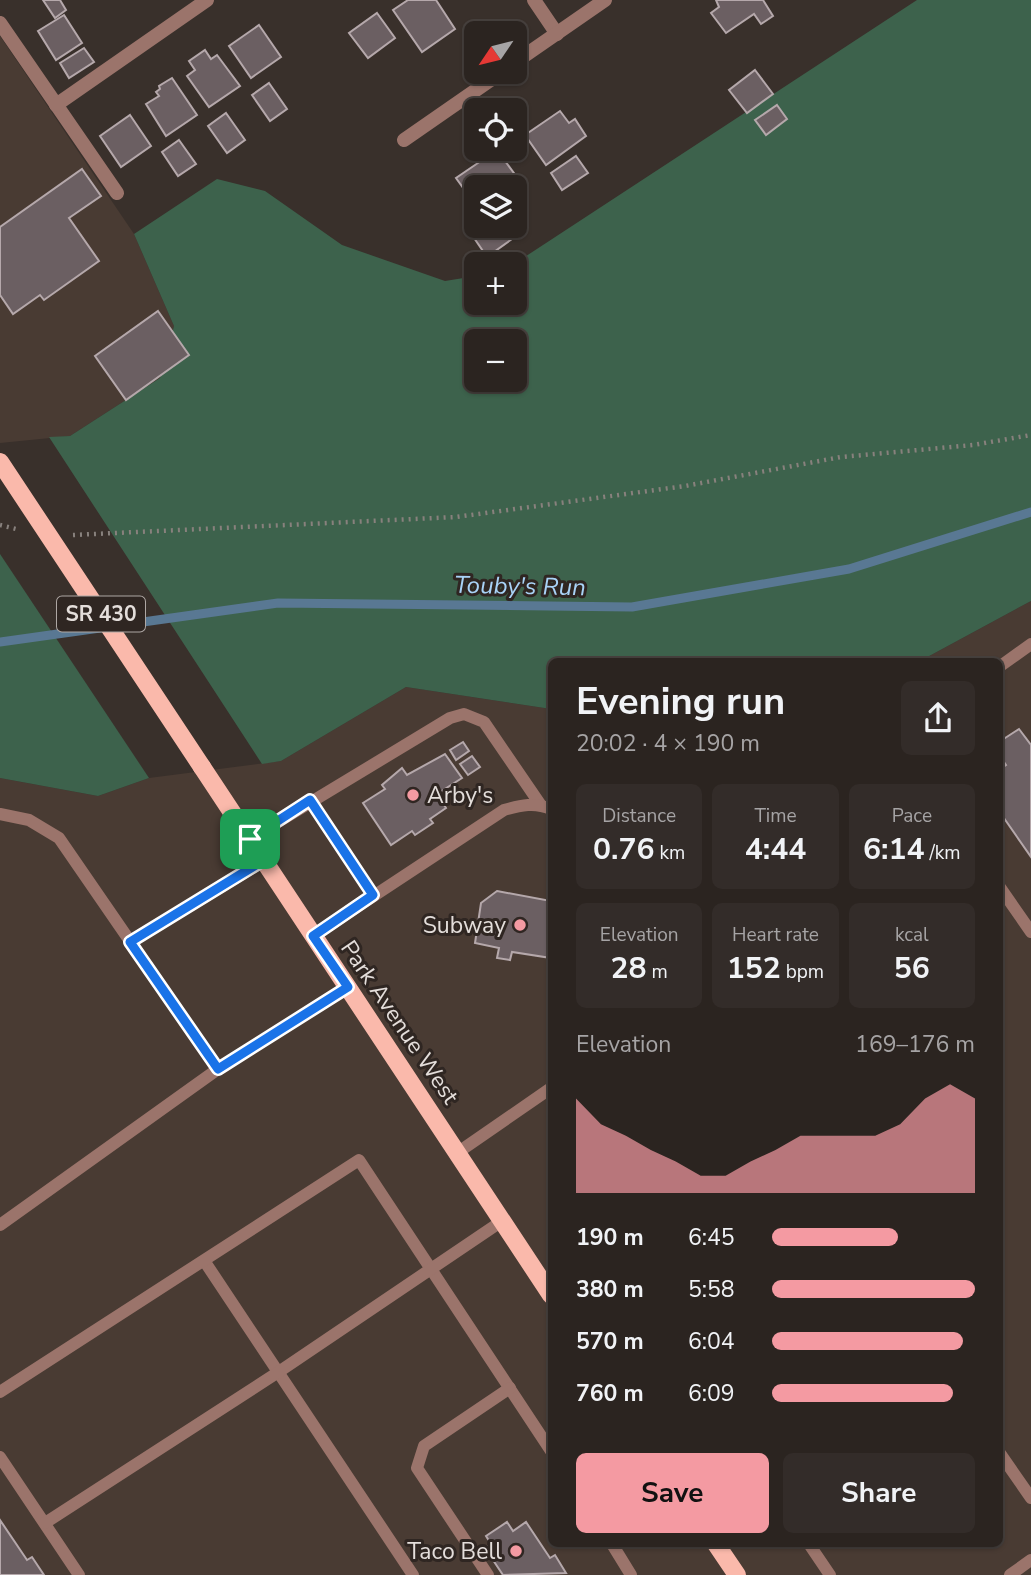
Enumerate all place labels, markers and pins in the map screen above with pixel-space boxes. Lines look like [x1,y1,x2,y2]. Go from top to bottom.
place label: Arby's [427,780,493,811]
marker: Arby's [405,787,421,803]
pin [220,809,280,869]
place label: Subway [423,910,506,941]
marker: Subway [512,917,528,933]
place label: Taco Bell [407,1536,502,1567]
marker: Taco Bell [508,1543,524,1559]

